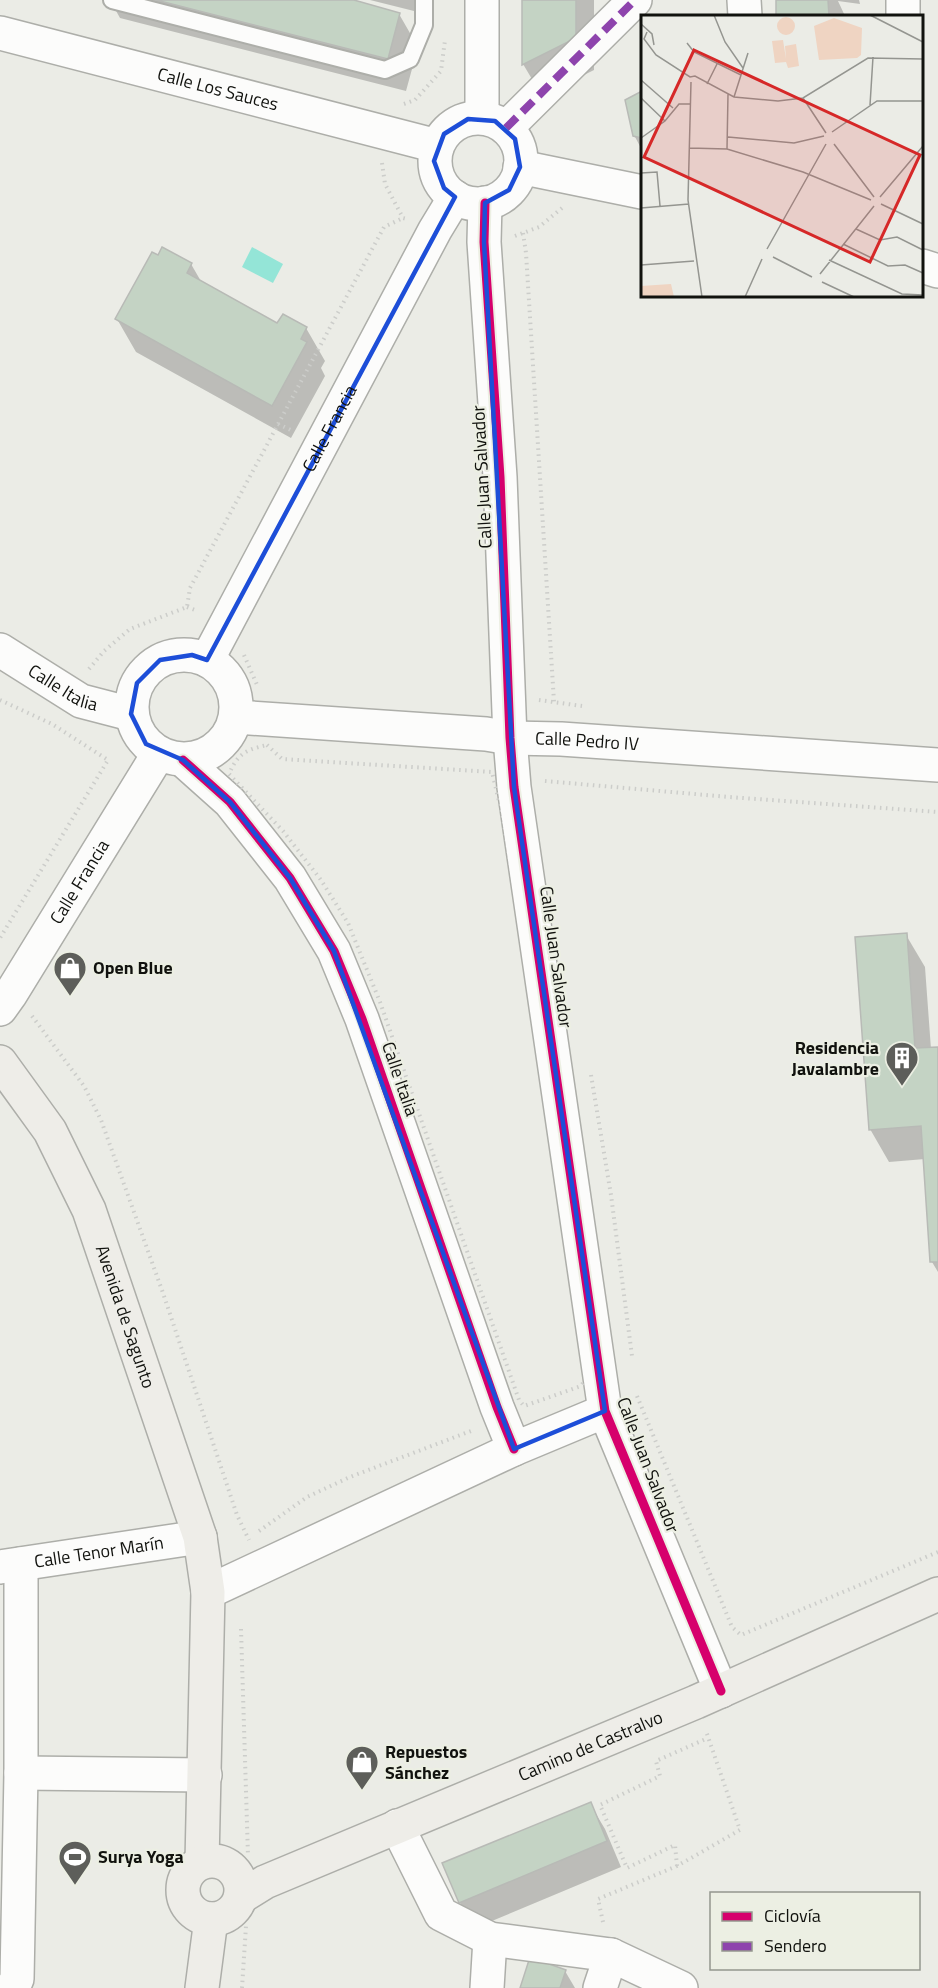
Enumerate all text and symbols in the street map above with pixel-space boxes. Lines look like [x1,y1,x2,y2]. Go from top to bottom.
inset map [641,15,923,297]
street label: Calle Los Sauces [154,60,281,117]
street label: Calle Francia [295,380,363,477]
street label: Calle Juan Salvador [464,405,499,549]
street label: Calle Italia [23,657,101,718]
street label: Calle Pedro IV [535,724,640,757]
street label: Calle Francia [43,834,116,929]
street label: Calle Juan Salvador [533,884,580,1030]
shop icon: Open Blue [52,950,88,997]
place label: Open Blue [93,954,173,981]
place label: Residencia Javalambre [792,1034,879,1082]
street label: Calle Italia [375,1038,426,1120]
building icon: Residencia Javalambre [884,1040,920,1087]
street label: Avenida de Sagunto [89,1241,163,1392]
street label: Calle Juan Salvador [610,1393,687,1537]
street label: Calle Tenor Marín [32,1529,165,1575]
street label: Camino de Castralvo [514,1703,667,1788]
place label: Repuestos Sánchez [385,1738,467,1786]
shop icon: Repuestos Sánchez [344,1744,380,1791]
sports icon: Surya Yoga [57,1839,93,1886]
place label: Surya Yoga [98,1843,184,1870]
legend [710,1892,920,1970]
text: Ciclovía [764,1902,821,1929]
text: Sendero [764,1932,827,1959]

